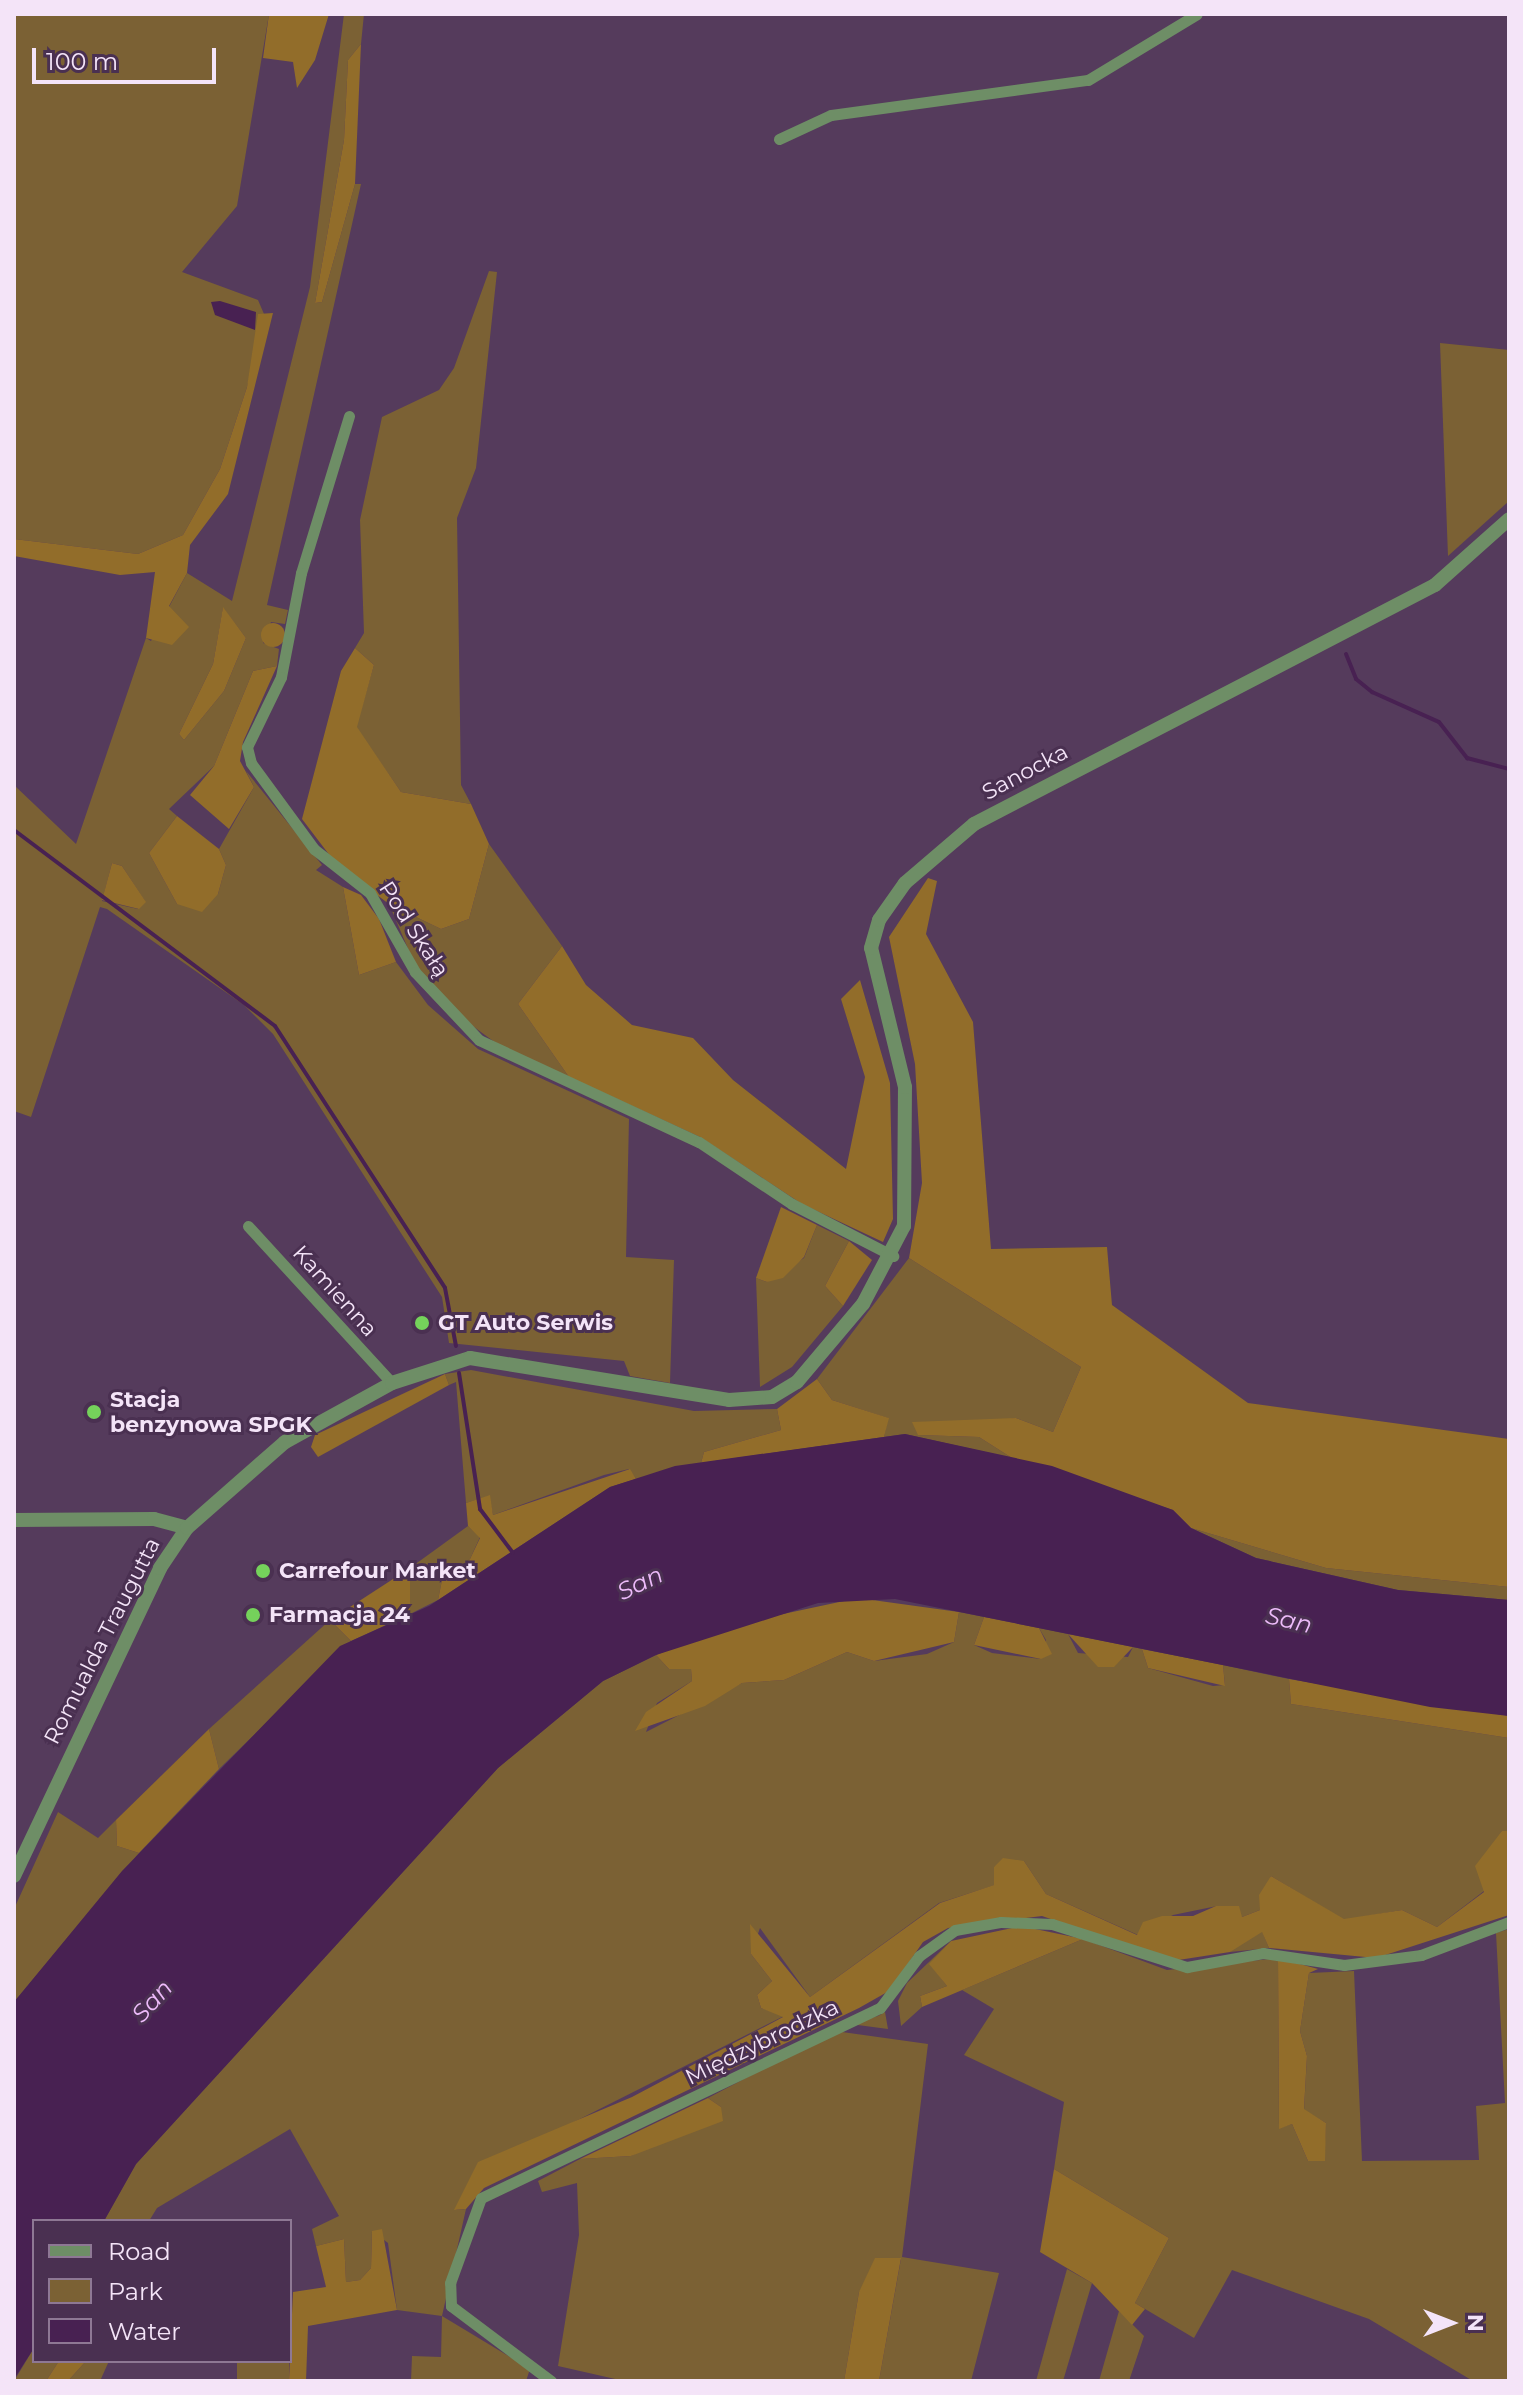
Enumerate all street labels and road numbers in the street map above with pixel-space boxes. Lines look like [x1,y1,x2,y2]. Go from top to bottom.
street label: Sanocka [978,738,1072,806]
street label: Pod Skałą [373,876,455,982]
street label: Kamienna [287,1240,383,1342]
street label: Romualda Traugutta [38,1533,166,1749]
street label: Międzybrodzka [681,1993,843,2091]

